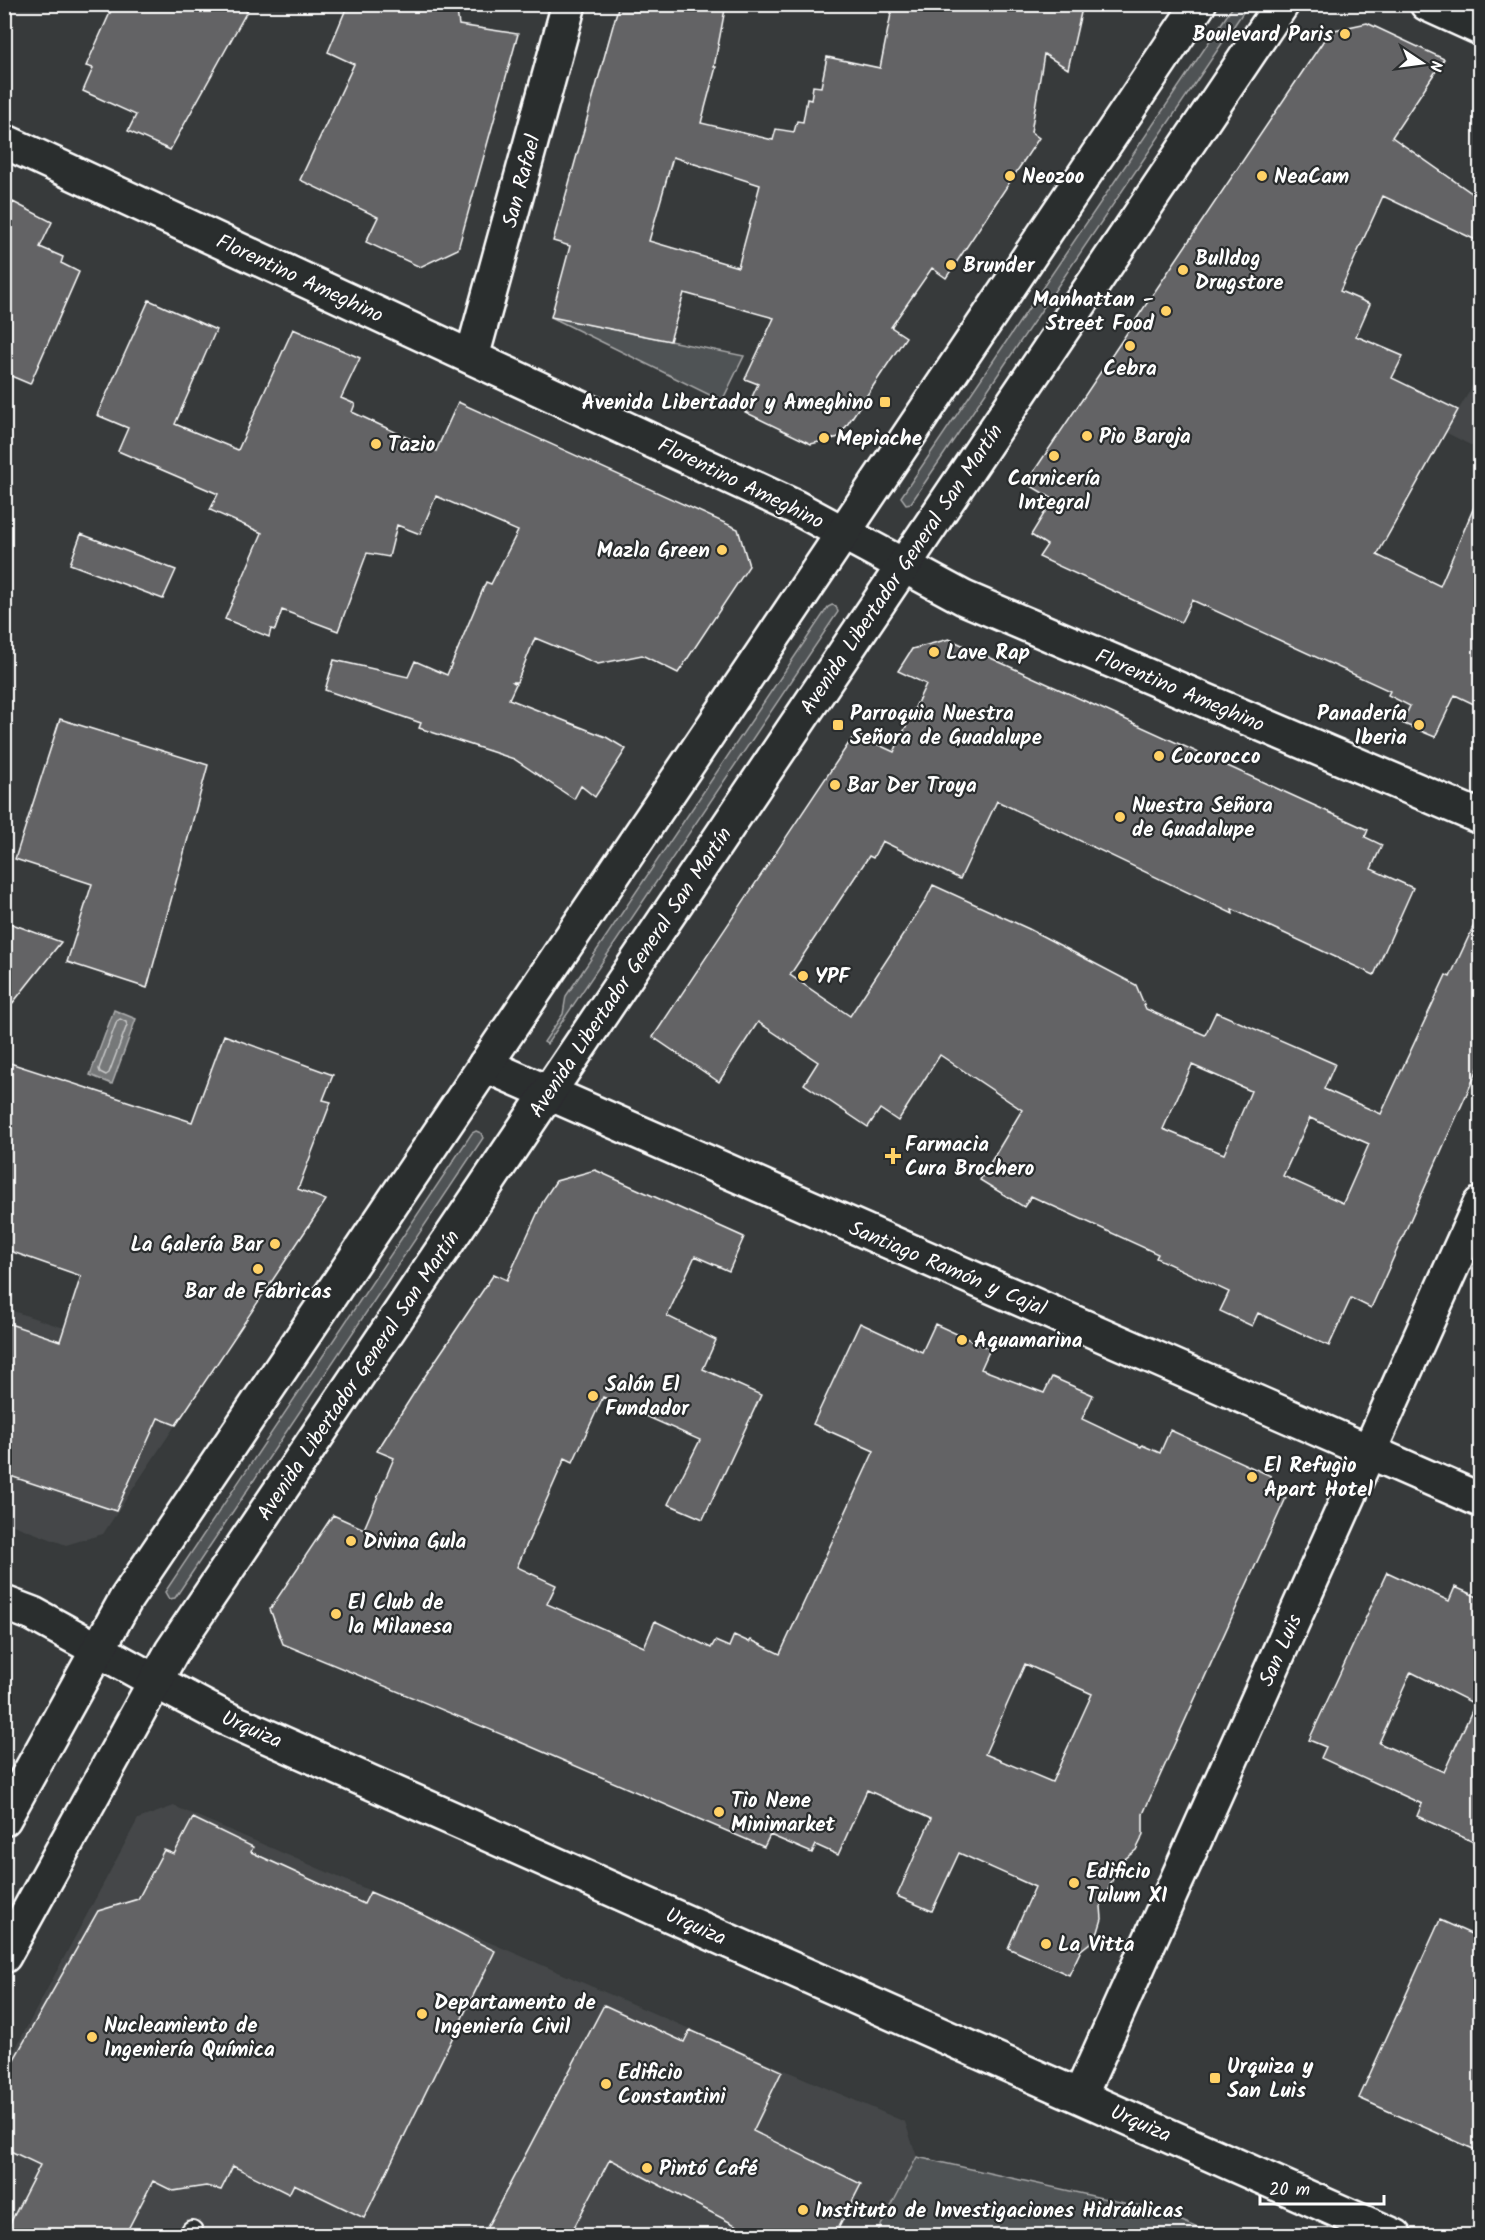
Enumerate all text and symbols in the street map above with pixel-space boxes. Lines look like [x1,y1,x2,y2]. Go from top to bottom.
place label: Boulevard Paris [1193,19,1333,52]
marker: Boulevard Paris [1338,27,1352,41]
north arrow [1392,33,1452,93]
text: N [1422,58,1448,74]
street label: San Rafael [494,131,551,232]
place label: Neozoo [1022,161,1085,194]
place label: NeaCam [1274,161,1349,194]
marker: Neozoo [1003,169,1017,183]
marker: NeaCam [1255,169,1269,183]
street label: Florentino Ameghino [210,226,389,333]
place label: Bulldog Drugstore [1195,243,1284,300]
place label: Brunder [963,250,1036,283]
marker: Brunder [944,258,958,272]
marker: Bulldog Drugstore [1176,263,1190,277]
place label: Manhattan - Street Food [1033,284,1155,341]
marker: Manhattan - Street Food [1159,304,1173,318]
marker: Cebra [1123,339,1137,353]
place label: Cebra [1103,353,1157,386]
place label: Avenida Libertador y Ameghino [582,387,873,420]
marker: Avenida Libertador y Ameghino [878,395,892,409]
street label: Avenida Libertador General San Martín [792,418,1012,722]
place label: Pio Baroja [1099,421,1191,454]
place label: Mepiache [836,423,922,456]
place label: Tazio [388,429,436,462]
marker: Pio Baroja [1080,429,1094,443]
street label: Florentino Ameghino [652,430,829,539]
marker: Mepiache [817,431,831,445]
marker: Tazio [369,437,383,451]
marker: Carnicería Integral [1047,449,1061,463]
place label: Carnicería Integral [1008,463,1101,520]
place label: Mazla Green [597,535,710,568]
marker: Mazla Green [715,543,729,557]
place label: Lave Rap [946,637,1030,670]
street label: Florentino Ameghino [1089,641,1269,742]
marker: Lave Rap [927,645,941,659]
place label: Parroquia Nuestra Señora de Guadalupe [850,698,1042,755]
place label: Panadería Iberia [1317,698,1407,755]
marker: Parroquia Nuestra Señora de Guadalupe [831,718,845,732]
marker: Panadería Iberia [1412,718,1426,732]
place label: Cocorocco [1171,741,1261,774]
marker: Cocorocco [1152,749,1166,763]
place label: Bar Der Troya [847,770,977,803]
marker: Bar Der Troya [828,778,842,792]
place label: Nuestra Señora de Guadalupe [1132,790,1273,847]
marker: Nuestra Señora de Guadalupe [1113,810,1127,824]
street label: Avenida Libertador General San Martín [521,821,741,1125]
place label: YPF [815,961,851,994]
marker: YPF [796,969,810,983]
place label: Farmacia Cura Brochero [905,1129,1035,1186]
marker: Farmacia Cura Brochero [886,1149,900,1163]
street label: Santiago Ramón y Cajal [843,1213,1051,1326]
street label: Avenida Libertador General San Martín [249,1224,469,1528]
place label: La Galería Bar [130,1229,264,1262]
marker: La Galería Bar [268,1237,282,1251]
marker: Bar de Fábricas [251,1262,265,1276]
place label: Bar de Fábricas [184,1276,332,1309]
place label: Aquamarina [974,1325,1083,1358]
marker: Aquamarina [955,1333,969,1347]
place label: Salón El Fundador [605,1369,690,1426]
marker: Salón El Fundador [586,1389,600,1403]
place label: El Refugio Apart Hotel [1264,1450,1373,1507]
marker: El Refugio Apart Hotel [1245,1470,1259,1484]
place label: Divina Gula [363,1526,467,1559]
marker: Divina Gula [344,1534,358,1548]
place label: El Club de la Milanesa [348,1587,453,1644]
marker: El Club de la Milanesa [329,1607,343,1621]
street label: San Luis [1251,1609,1312,1692]
street label: Urquiza [216,1702,287,1758]
place label: Tio Nene Minimarket [731,1785,836,1842]
marker: Tio Nene Minimarket [712,1805,726,1819]
place label: Edificio Tulum XI [1086,1856,1167,1913]
marker: Edificio Tulum XI [1067,1876,1081,1890]
street label: Urquiza [660,1899,731,1955]
place label: La Vitta [1058,1929,1135,1962]
marker: La Vitta [1039,1937,1053,1951]
place label: Departamento de Ingeniería Civil [434,1987,596,2044]
marker: Departamento de Ingeniería Civil [415,2007,429,2021]
place label: Nucleamiento de Ingeniería Química [104,2010,275,2067]
marker: Nucleamiento de Ingeniería Química [85,2030,99,2044]
place label: Urquiza y San Luis [1227,2051,1314,2108]
place label: Edificio Constantini [618,2057,726,2114]
marker: Urquiza y San Luis [1208,2071,1222,2085]
marker: Edificio Constantini [599,2077,613,2091]
street label: Urquiza [1105,2096,1176,2152]
place label: Pintó Café [659,2153,758,2186]
marker: Pintó Café [640,2161,654,2175]
scale bar [1260,2168,1384,2206]
text: 20 m [1269,2176,1310,2205]
place label: Instituto de Investigaciones Hidráulicas [815,2195,1183,2228]
marker: Instituto de Investigaciones Hidráulicas [796,2203,810,2217]

